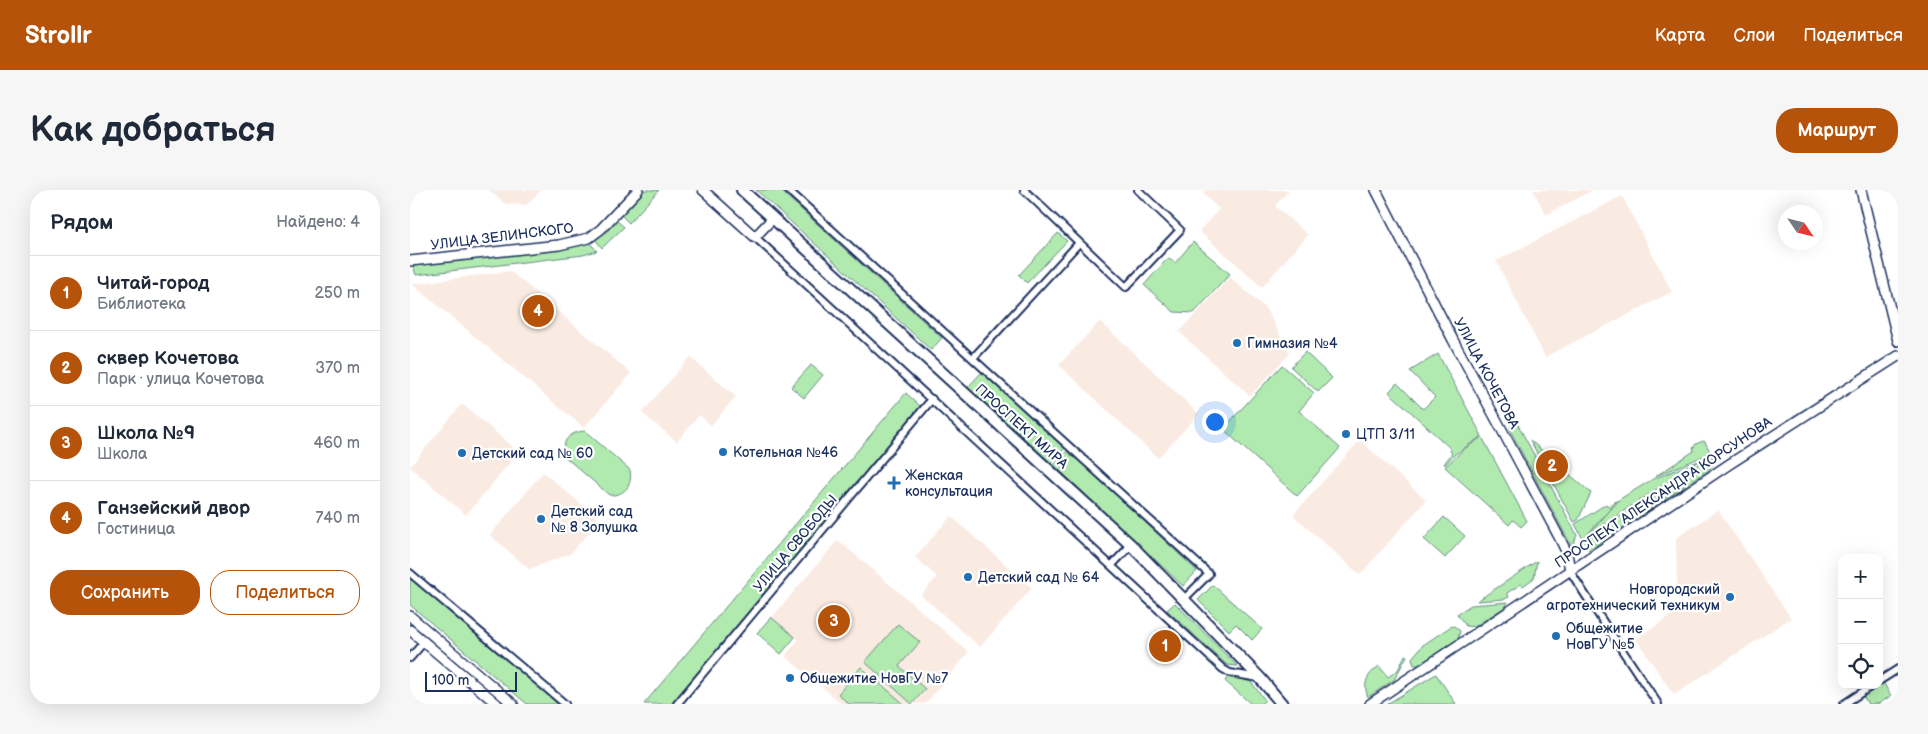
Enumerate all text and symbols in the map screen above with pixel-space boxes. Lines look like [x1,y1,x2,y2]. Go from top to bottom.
text: Strollr [25,21,92,50]
text: Карта [1655,25,1705,46]
text: Слои [1733,25,1775,46]
text: Поделиться [1803,25,1903,46]
button: Маршрут [1776,108,1898,153]
text: Как добраться [30,109,276,152]
north arrow [1778,205,1823,250]
text: Рядом [50,210,113,235]
text: Найдено: 4 [276,213,360,232]
street label: УЛИЦА ЗЕЛИНСКОГО [430,219,574,254]
text: Читай-город [97,272,209,295]
text: 1 [63,284,69,303]
text: 250 m [314,284,360,303]
pin: 4 [522,292,554,330]
text: Библиотека [97,295,186,314]
street label: УЛИЦА КОЧЕТОВА [1450,315,1523,432]
place label: Гимназия №4 [1247,335,1338,352]
marker: Гимназия №4 [1231,337,1243,349]
text: сквер Кочетова [97,347,239,370]
text: 2 [61,359,71,378]
text: 370 m [315,359,360,378]
text: Парк · улица Кочетова [97,370,264,389]
street label: ПРОСПЕКТ МИРА [972,380,1072,473]
your location [1202,409,1228,435]
street label: ПРОСПЕКТ АЛЕКСАНДРА КОРСУНОВА [1552,413,1775,572]
text: Школа №9 [97,422,195,445]
place label: ЦТП 3/11 [1356,426,1415,443]
marker: ЦТП 3/11 [1340,428,1352,440]
text: 3 [61,434,71,453]
text: 460 m [314,434,360,453]
place label: Котельная №46 [733,444,839,461]
text: Школа [97,445,147,464]
place label: Детский сад № 60 [472,445,593,462]
marker: Котельная №46 [717,446,729,458]
marker: Детский сад № 60 [456,447,468,459]
pin: 2 [1536,447,1568,485]
place label: Женская консультация [905,467,993,500]
marker: Женская консультация [887,476,901,490]
street label: УЛИЦА СВОБОДЫ [750,491,841,595]
text: Ганзейский двор [97,497,250,520]
place label: Детский сад № 8 Золушка [551,503,639,536]
text: 4 [61,509,71,528]
text: 740 m [315,509,360,528]
marker: Детский сад № 8 Золушка [535,513,547,525]
text: Гостиница [97,520,175,539]
map controls [1838,554,1883,689]
button: + [1838,554,1883,599]
place label: Детский сад № 64 [978,569,1100,586]
button: Сохранить [50,570,200,615]
button: Поделиться [210,570,360,615]
marker: Детский сад № 64 [962,571,974,583]
place label: Новгородский агротехнический техникум [1547,581,1720,614]
marker: Новгородский агротехнический техникум [1724,591,1736,603]
button: − [1838,599,1883,644]
pin: 3 [818,602,850,640]
place label: Общежитие НовГУ №5 [1566,620,1643,653]
pin: 1 [1149,627,1181,665]
marker: Общежитие НовГУ №5 [1550,630,1562,642]
button: locate [1838,644,1883,689]
scale bar [425,669,518,692]
place label: Общежитие НовГУ №7 [800,670,948,687]
text: 100 m [432,672,469,689]
marker: Общежитие НовГУ №7 [784,672,796,684]

